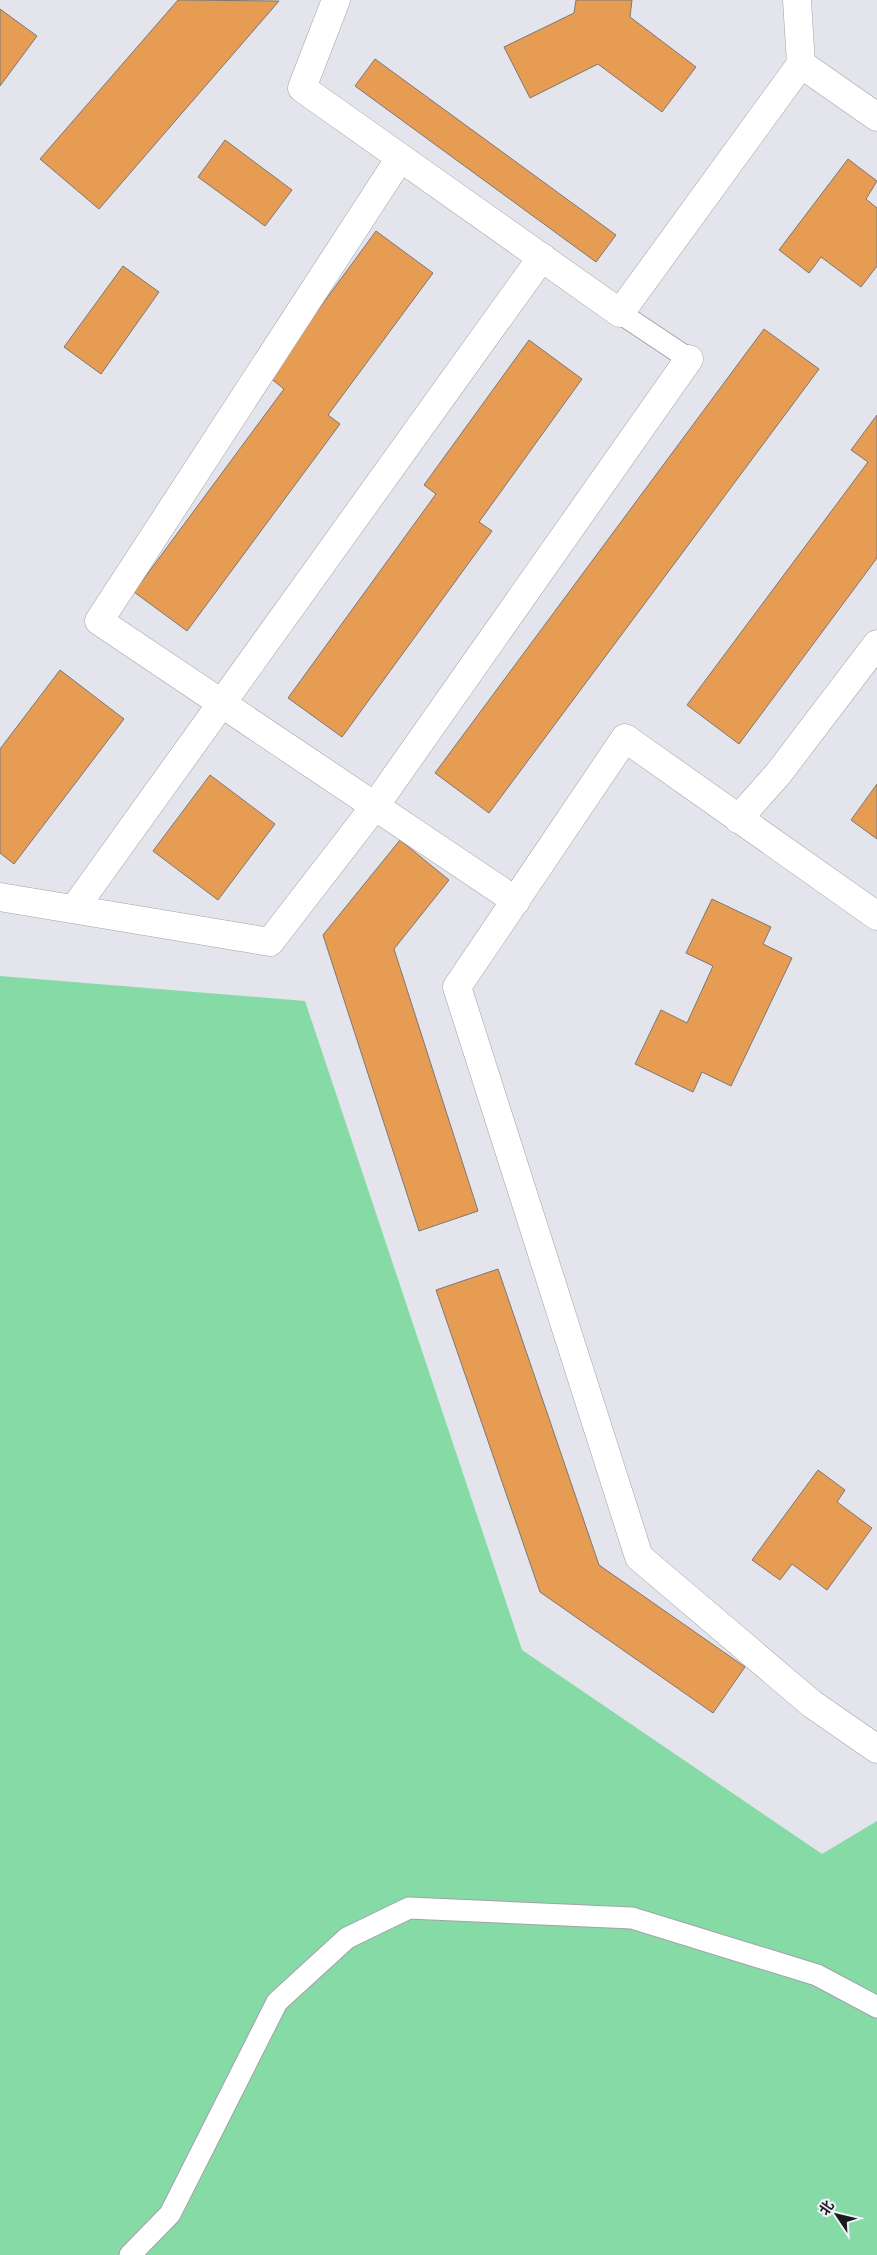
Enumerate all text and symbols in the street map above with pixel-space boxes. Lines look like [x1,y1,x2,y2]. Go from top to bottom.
north arrow [812,2190,862,2240]
text: 北 [816,2197,838,2218]

